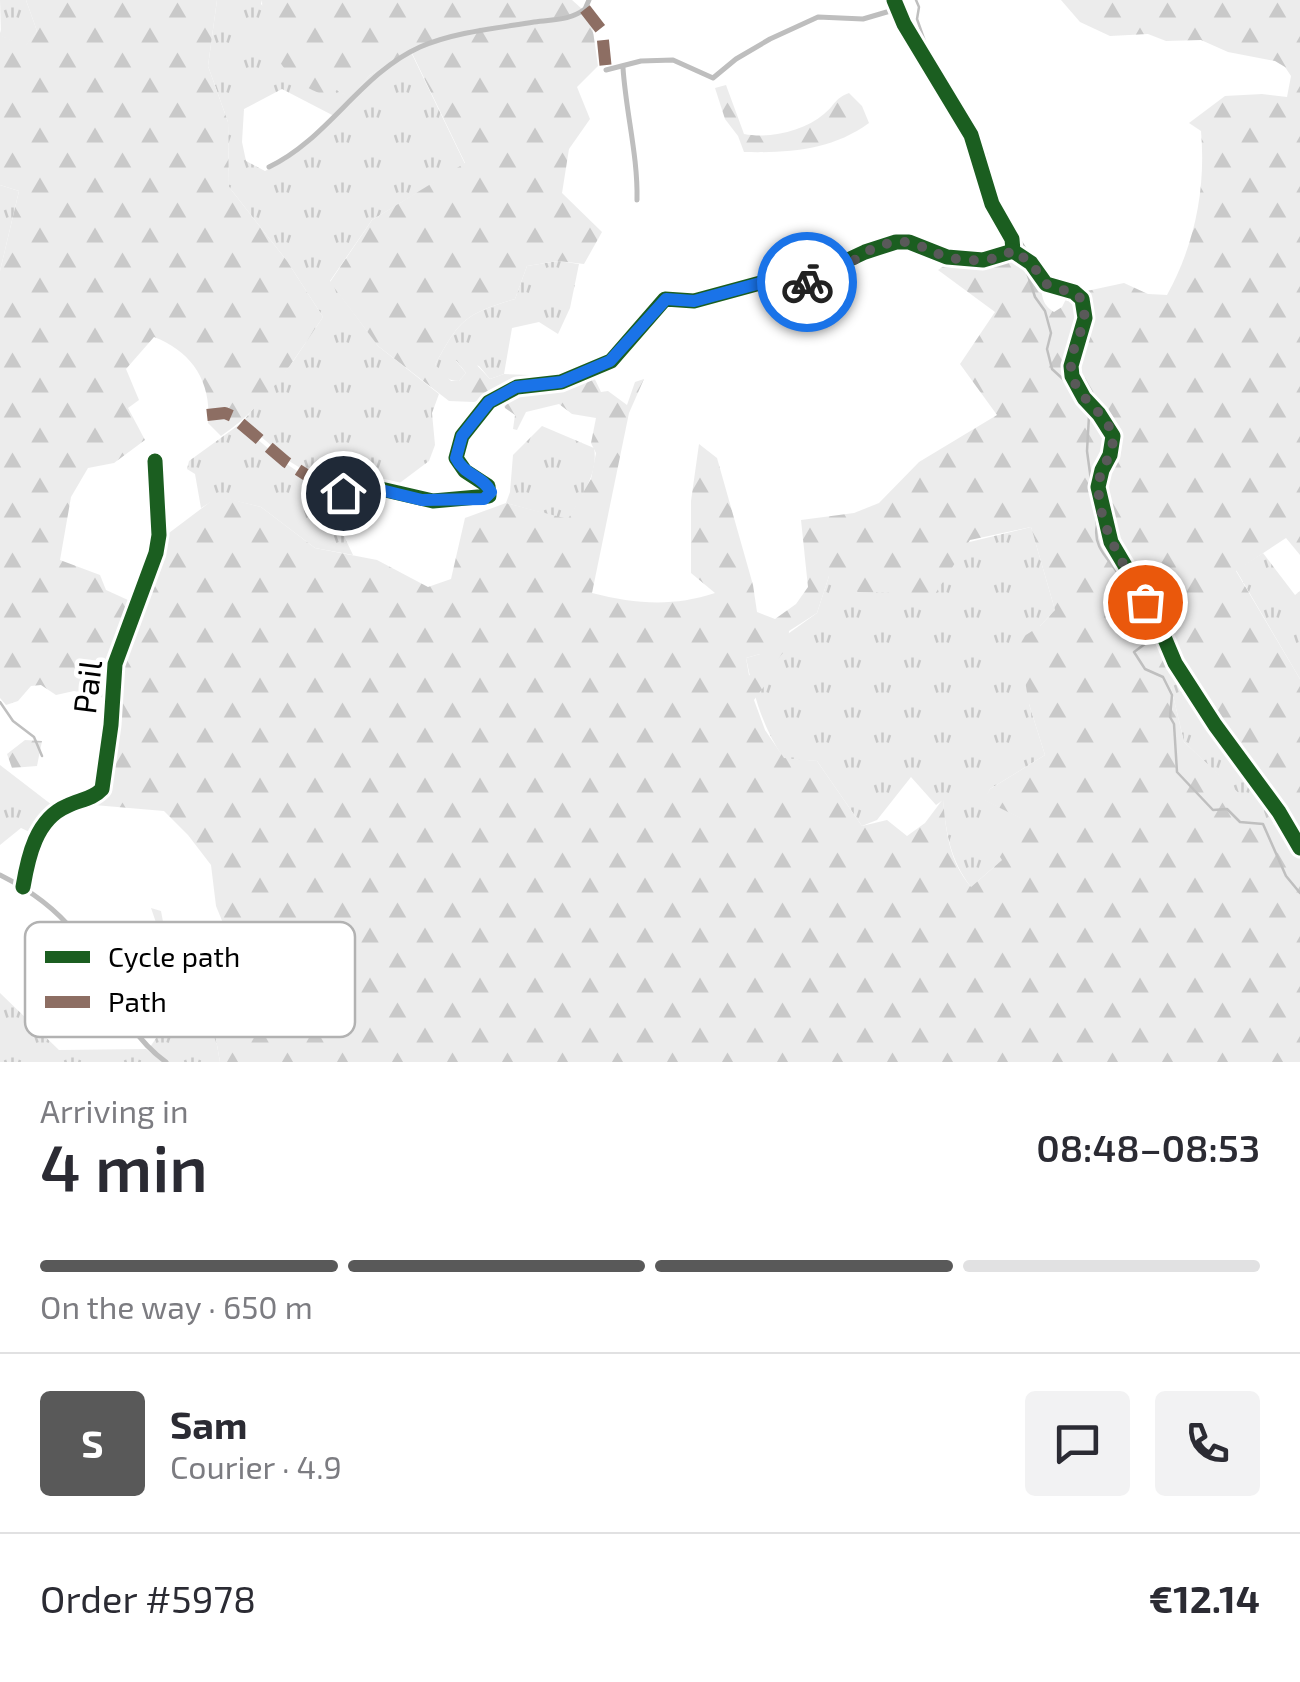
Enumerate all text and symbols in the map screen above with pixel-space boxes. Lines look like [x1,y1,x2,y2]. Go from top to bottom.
courier [757,232,857,332]
icon: bike [780,255,835,310]
pin [301,451,386,536]
icon: home [316,466,371,521]
pin [1103,560,1188,645]
icon: bag [1118,575,1173,630]
street label: Pail [64,657,108,716]
legend [25,922,355,1037]
text: Cycle path [108,939,240,973]
text: Path [108,984,167,1018]
text: Arriving in [40,1091,189,1129]
text: 08:48–08:53 [1036,1124,1260,1170]
text: 4 min [40,1127,208,1205]
text: On the way · 650 m [40,1287,313,1325]
button: chat [1025,1391,1130,1496]
button: phone [1155,1391,1260,1496]
text: Sam [170,1401,247,1447]
text: S [81,1420,104,1466]
text: Courier · 4.9 [170,1447,342,1485]
text: Order #5978 [40,1575,256,1621]
text: €12.14 [1149,1575,1260,1621]

